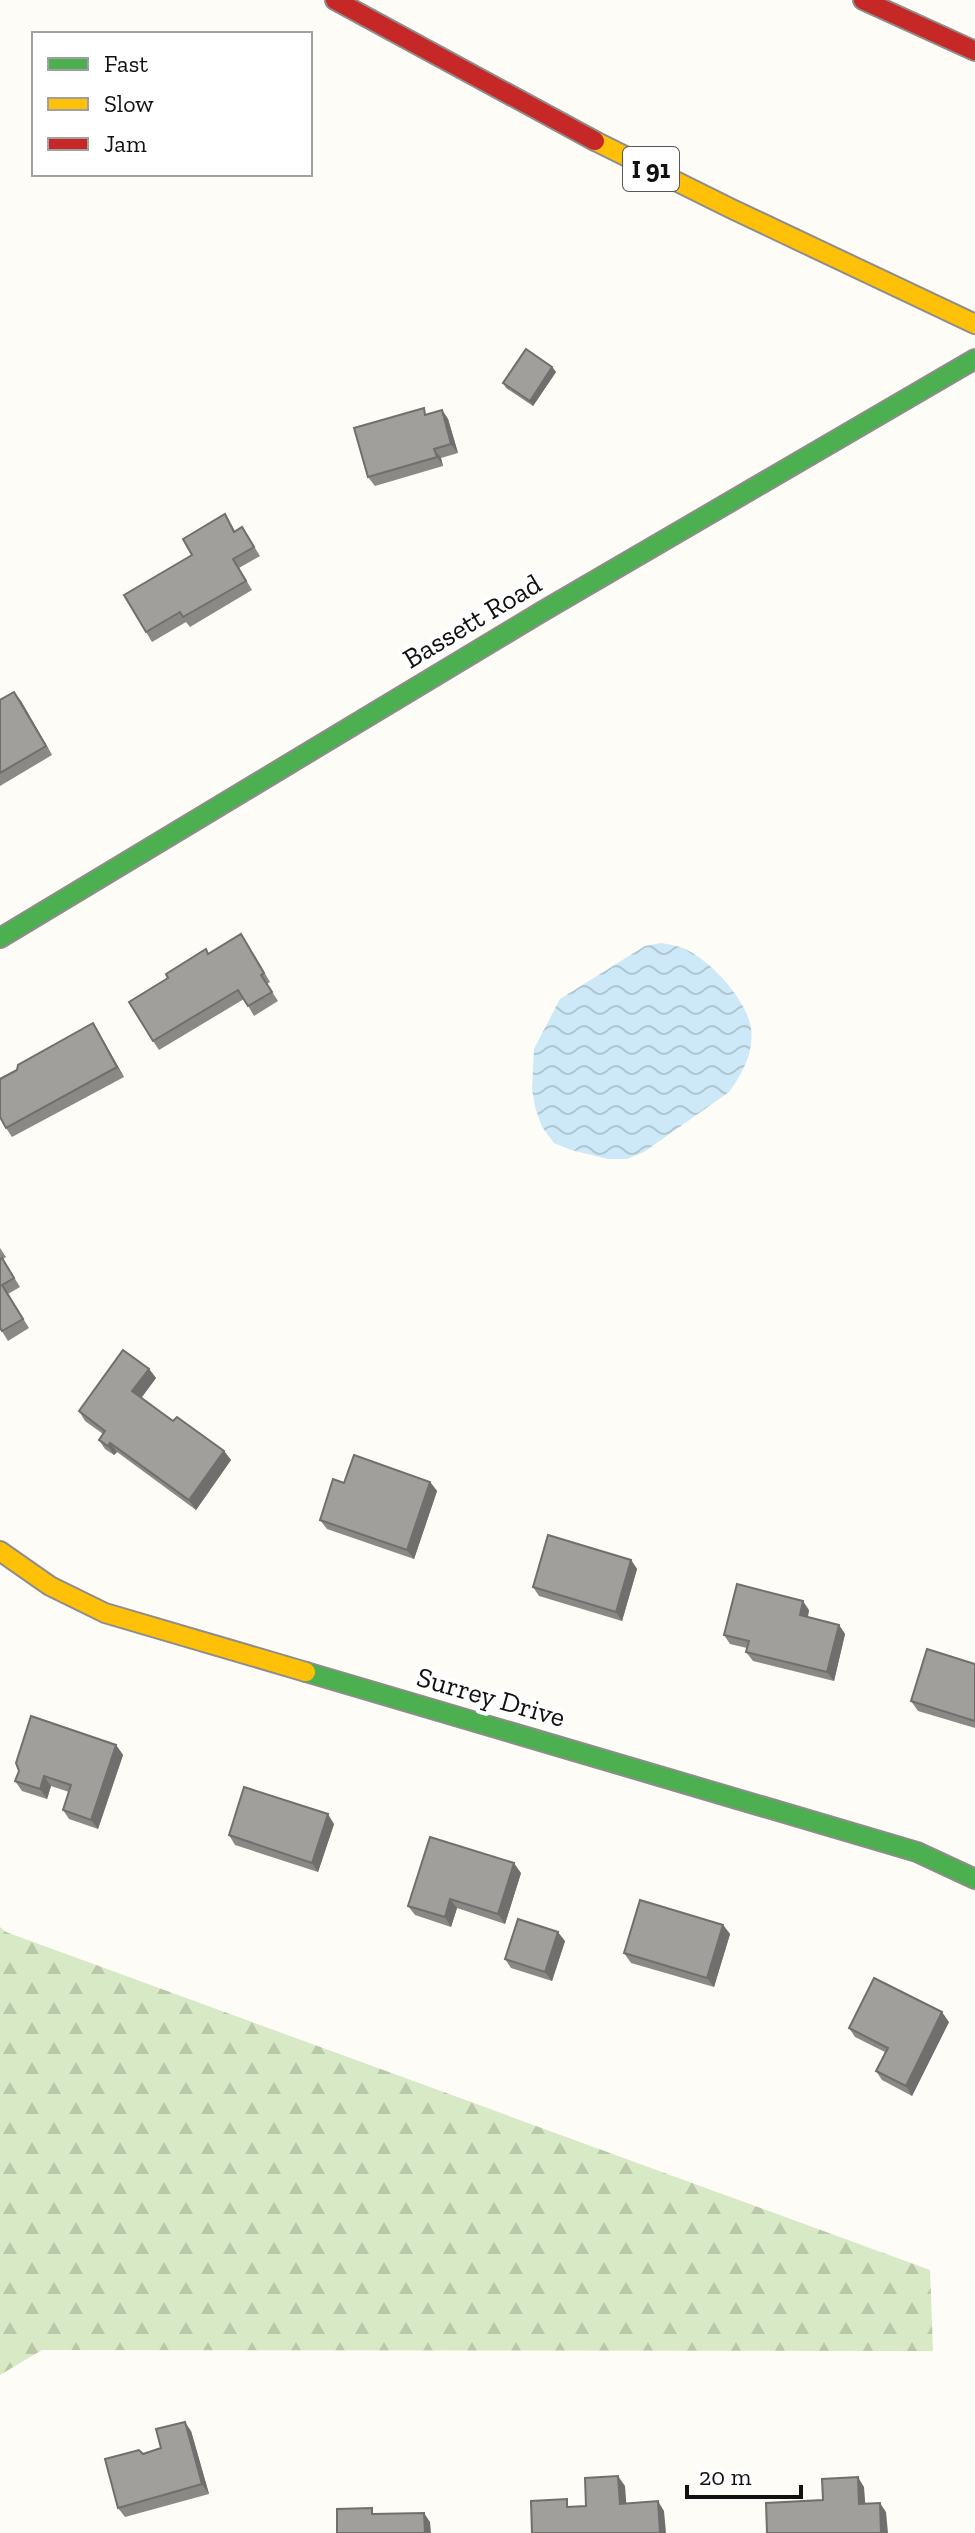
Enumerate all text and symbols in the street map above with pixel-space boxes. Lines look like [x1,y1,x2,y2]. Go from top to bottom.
legend [32,32,312,176]
text: Fast [104,49,148,78]
text: Slow [104,89,154,118]
text: Jam [104,129,147,158]
road number: I 91 [623,147,679,191]
street label: Bassett Road [397,567,547,675]
street label: Surrey Drive [413,1660,569,1734]
scale bar [687,2449,801,2499]
text: 20 m [699,2462,752,2491]

